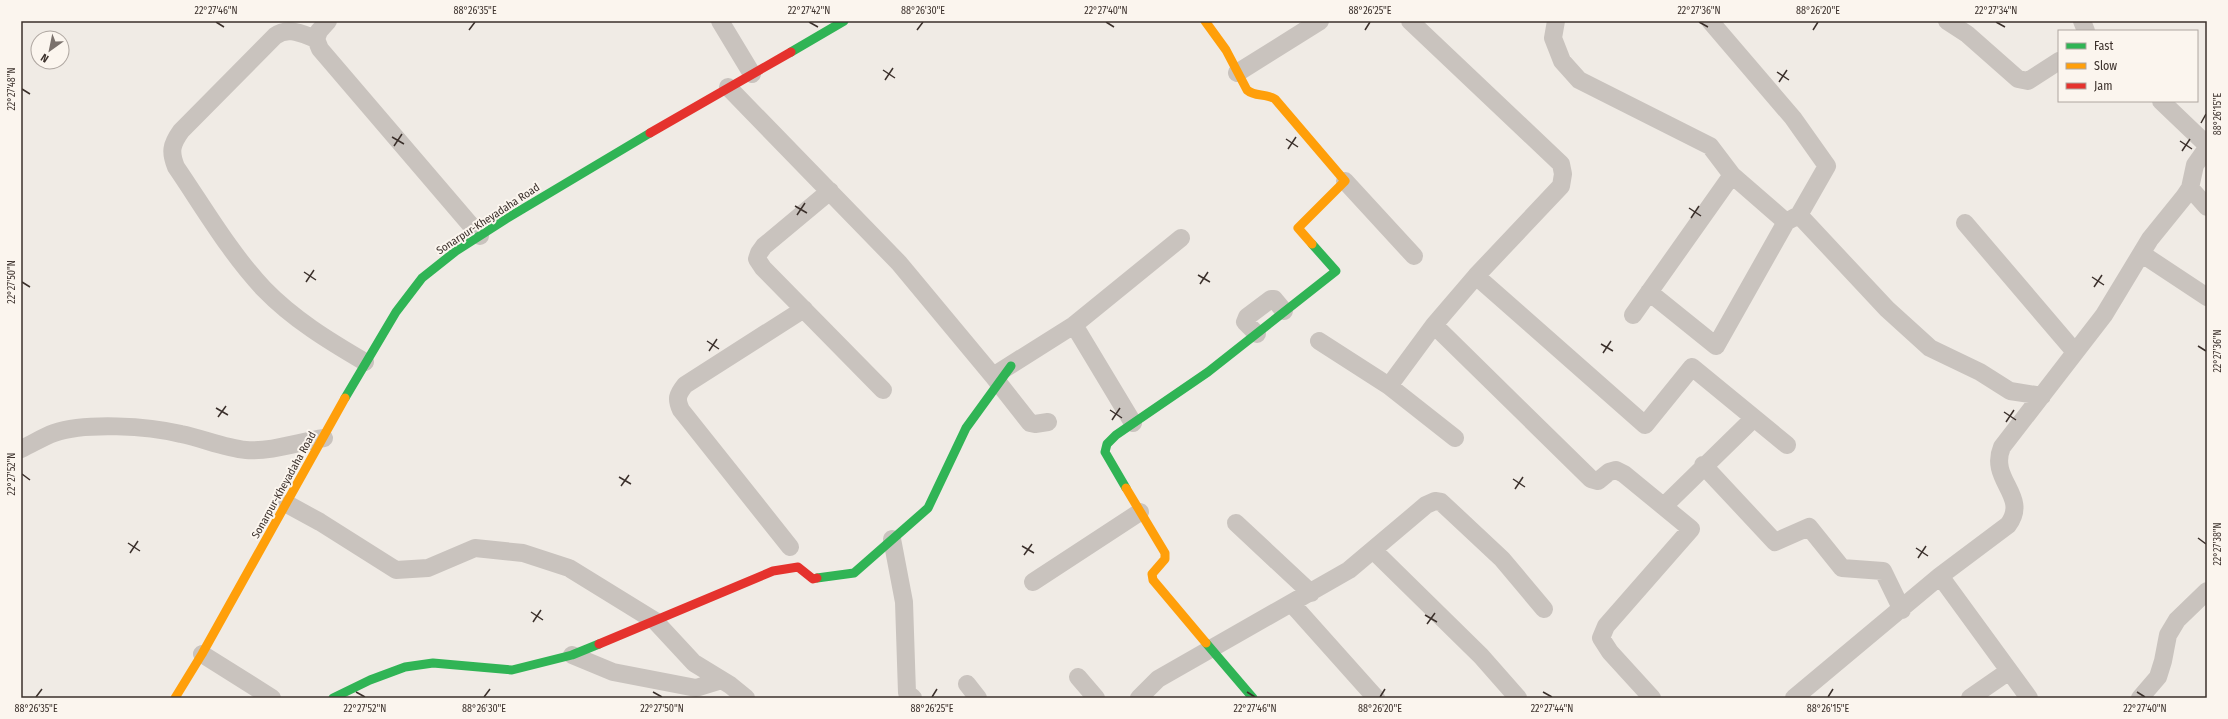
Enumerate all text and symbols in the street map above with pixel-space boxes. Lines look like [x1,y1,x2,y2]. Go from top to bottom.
text: 22°27'46"N [194,5,238,17]
text: 88°26'35"E [453,5,497,17]
text: 22°27'42"N [788,5,830,17]
text: 88°26'30"E [901,5,945,17]
text: 22°27'40"N [1084,5,1128,17]
text: 88°26'25"E [1348,5,1392,17]
text: 22°27'36"N [1677,5,1721,17]
text: 88°26'20"E [1796,5,1840,17]
text: 22°27'34"N [1975,5,2017,17]
north arrow [30,30,70,70]
legend [2058,30,2198,102]
text: Fast [2094,39,2113,53]
text: N [39,51,51,65]
text: Slow [2094,59,2117,73]
text: 22°27'48"N [6,67,18,111]
text: Jam [2094,79,2112,93]
text: 88°26'15"E [2212,92,2224,135]
street label: Sonarpur-Kheyadaha Road [434,181,542,257]
text: 22°27'50"N [6,260,18,304]
text: 22°27'36"N [2212,329,2224,373]
street label: Sonarpur-Kheyadaha Road [249,429,319,541]
text: 22°27'52"N [6,453,18,495]
text: 22°27'38"N [2212,522,2224,566]
text: 88°26'35"E [14,703,58,715]
text: 22°27'52"N [344,703,386,715]
text: 88°26'30"E [462,703,506,715]
text: 22°27'50"N [640,703,684,715]
text: 88°26'25"E [910,703,954,715]
text: 22°27'46"N [1233,703,1277,715]
text: 88°26'20"E [1358,703,1402,715]
text: 22°27'44"N [1531,703,1573,715]
text: 88°26'15"E [1807,703,1850,715]
text: 22°27'40"N [2123,703,2167,715]

